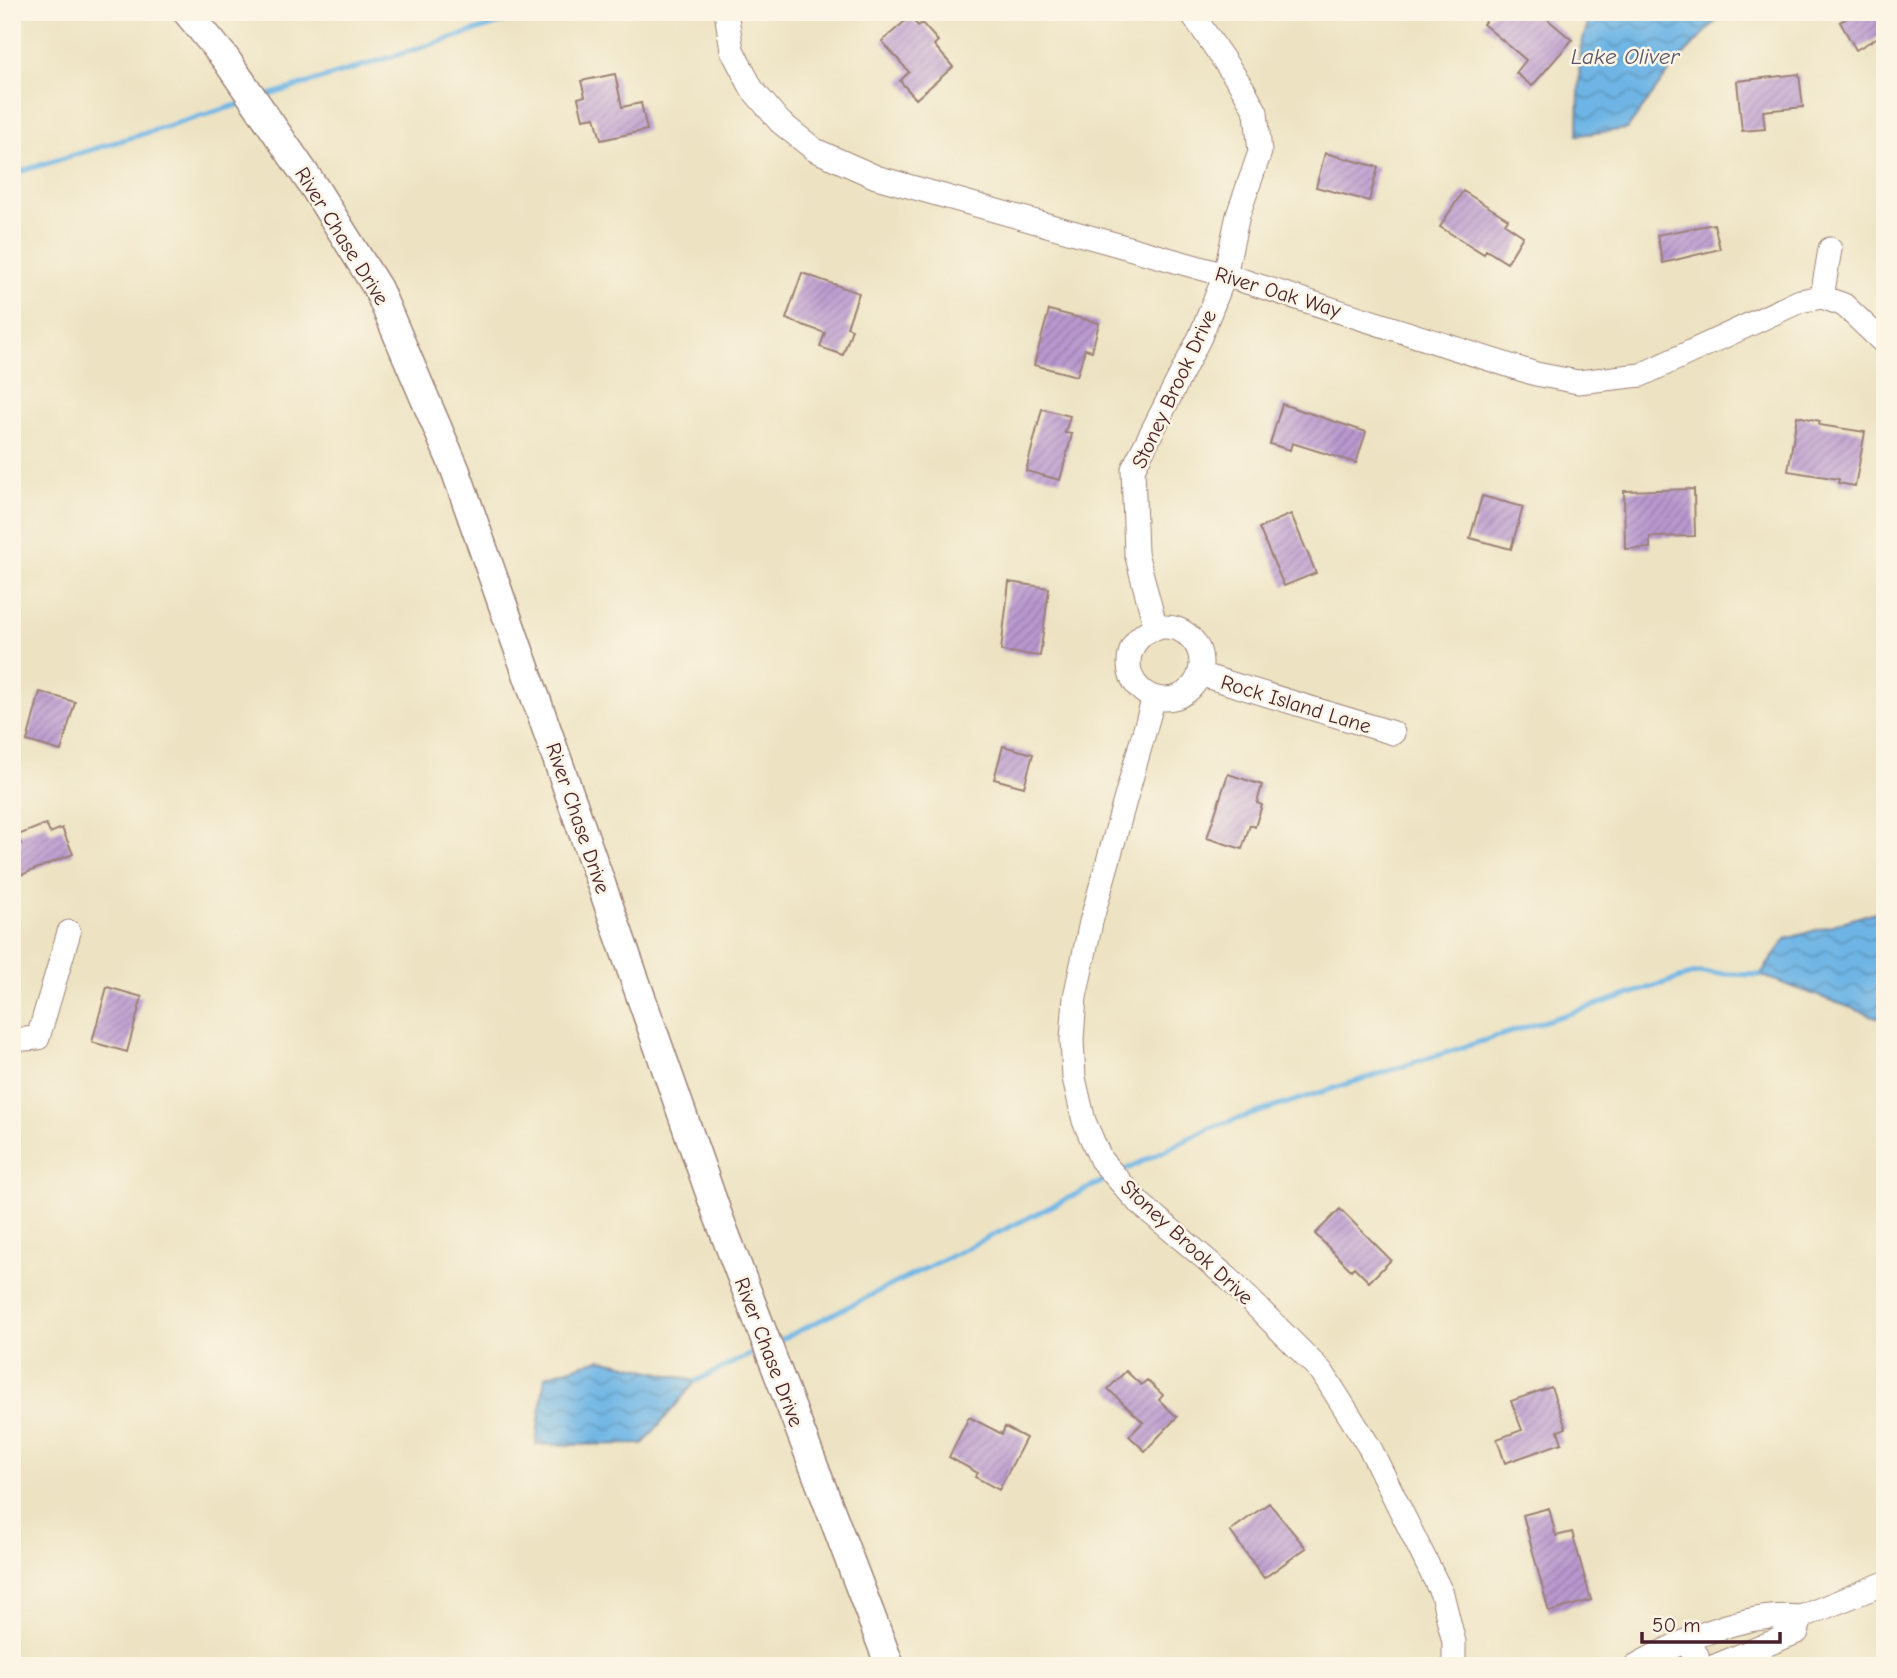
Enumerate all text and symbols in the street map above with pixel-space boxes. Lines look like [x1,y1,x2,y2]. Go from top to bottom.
water label: Lake Oliver [1571,43,1680,70]
street label: River Chase Drive [290,163,394,309]
street label: River Oak Way [1212,262,1344,323]
street label: Stoney Brook Drive [1127,306,1221,472]
street label: Rock Island Lane [1218,670,1374,738]
street label: River Chase Drive [541,739,615,897]
street label: Stoney Brook Drive [1116,1174,1258,1310]
street label: River Chase Drive [730,1274,808,1430]
scale bar [1642,1601,1780,1645]
text: 50 m [1652,1613,1701,1637]

